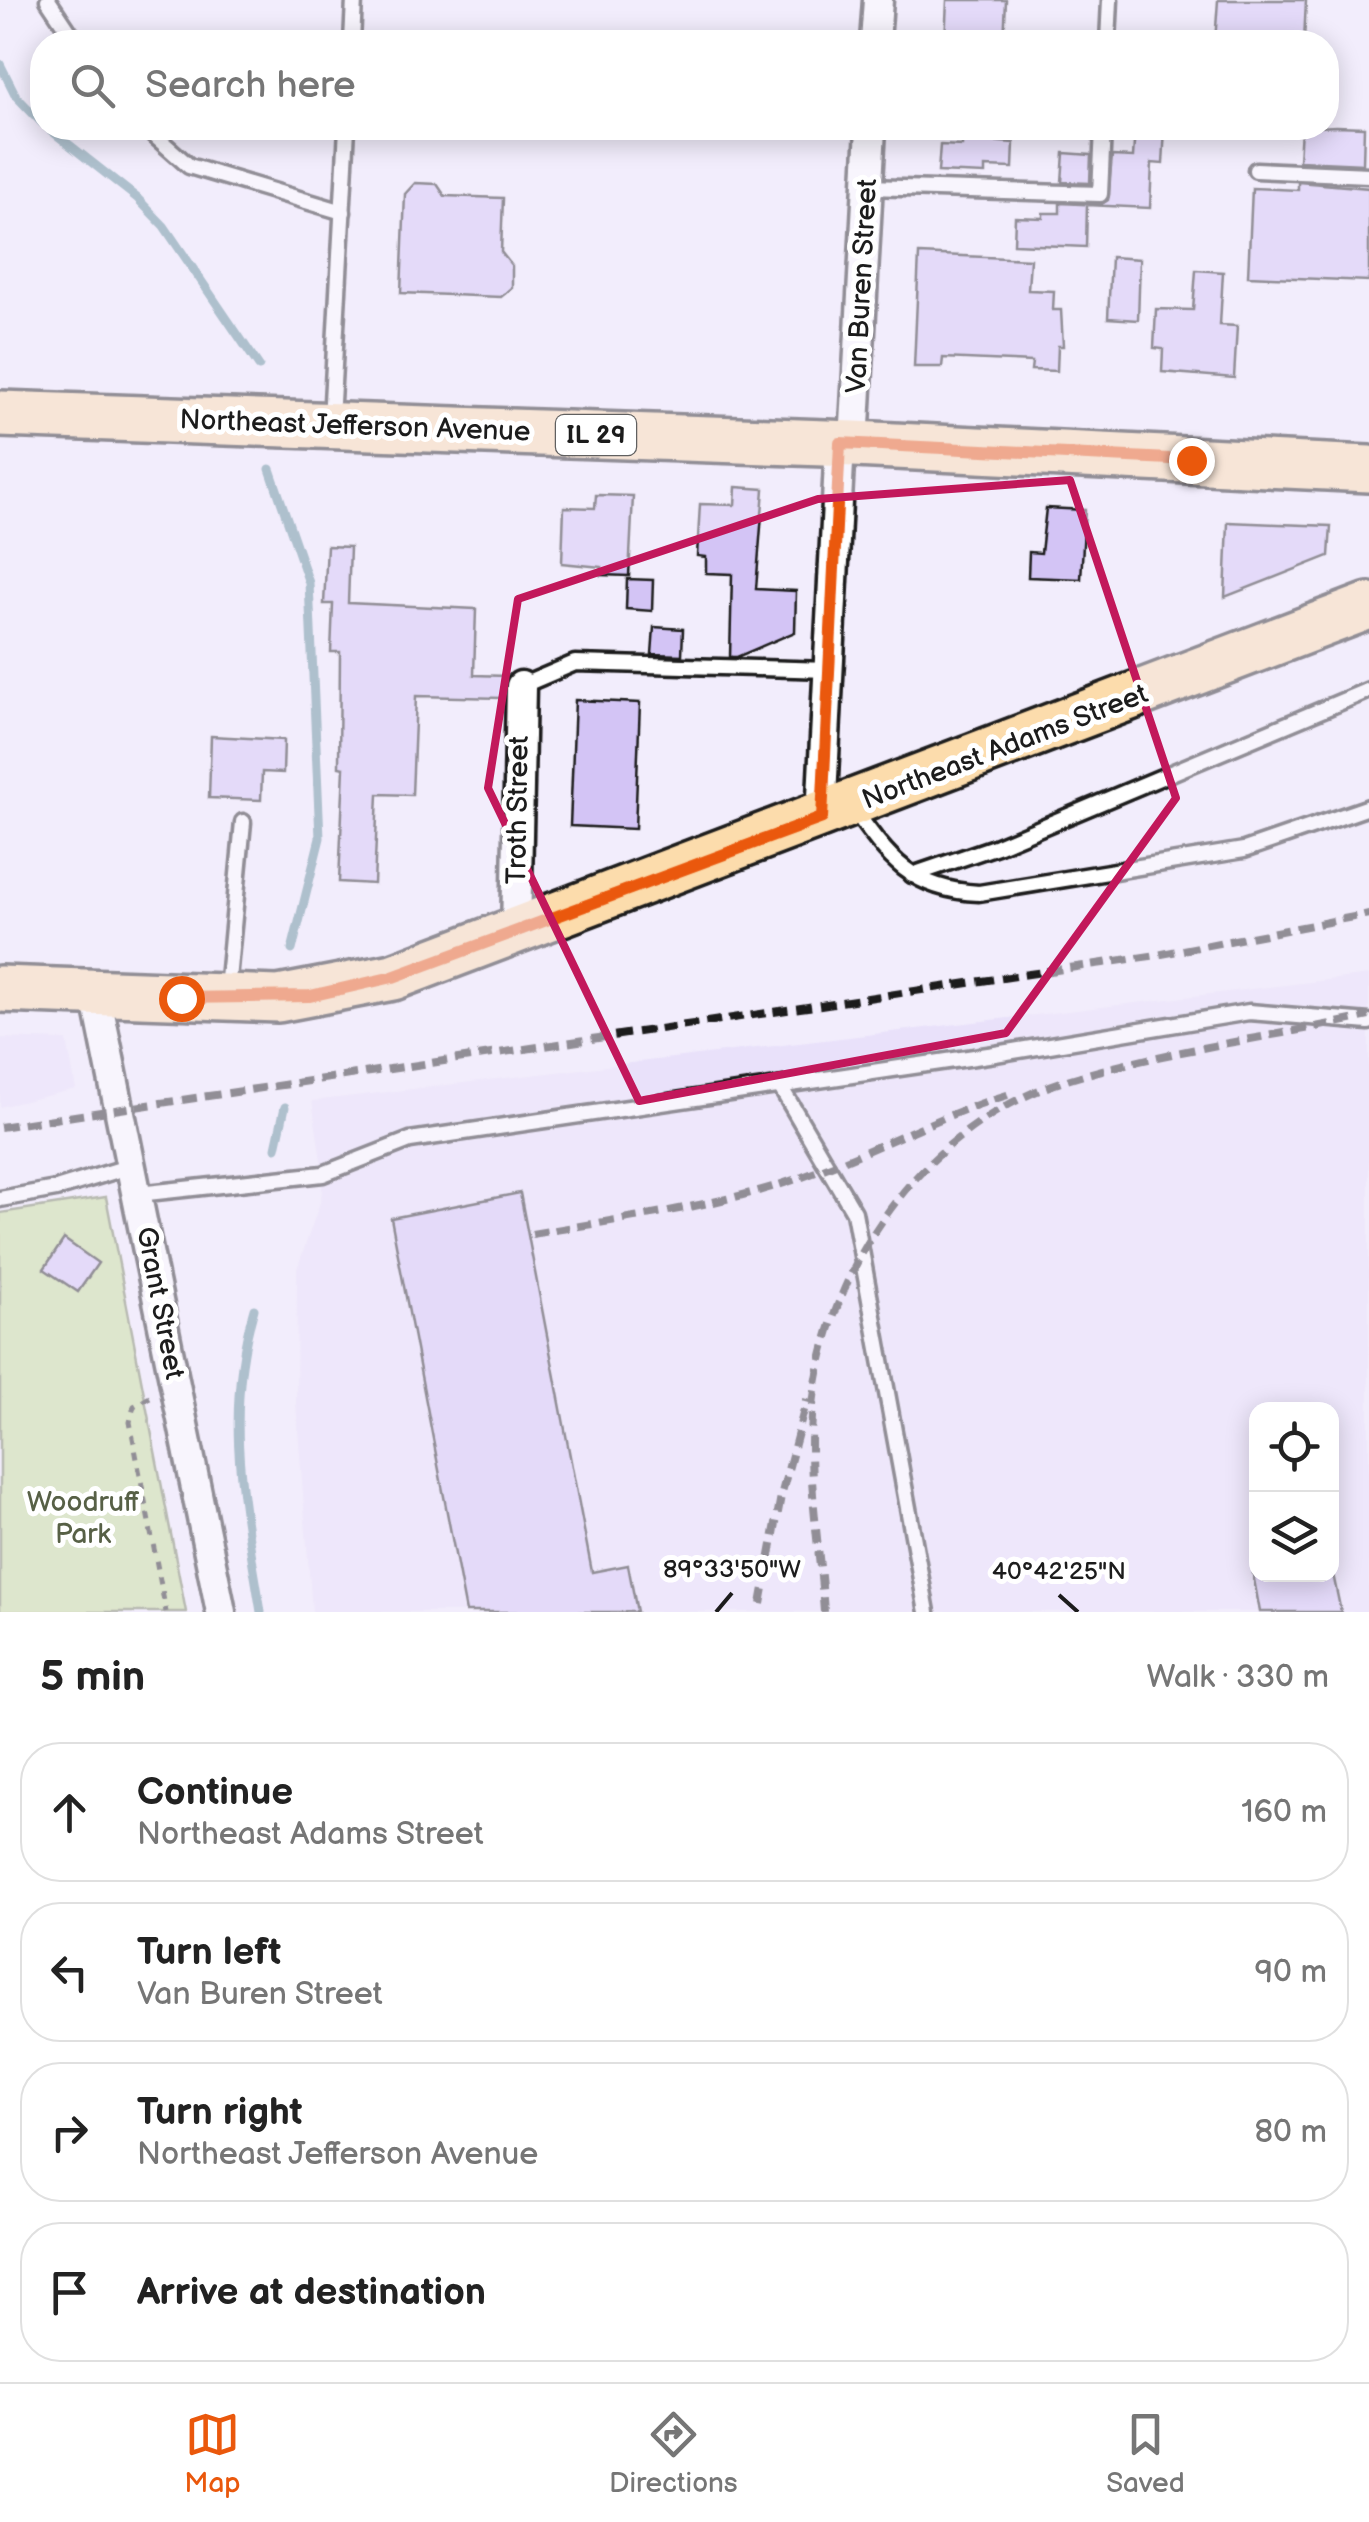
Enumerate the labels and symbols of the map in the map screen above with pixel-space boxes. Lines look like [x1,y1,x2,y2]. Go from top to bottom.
street label: Van Buren Street [840,177,884,394]
street label: Northeast Jefferson Avenue [179,403,531,449]
road number: IL 29 [556,415,636,455]
route end [1169,438,1215,484]
street label: Northeast Adams Street [858,677,1153,817]
street label: Troth Street [500,735,536,885]
route start [159,976,205,1022]
street label: Grant Street [129,1224,191,1382]
park label: Woodruff Park [27,1486,139,1551]
text: 89°33'50"W [663,1554,801,1585]
text: 40°42'25"N [992,1556,1126,1587]

